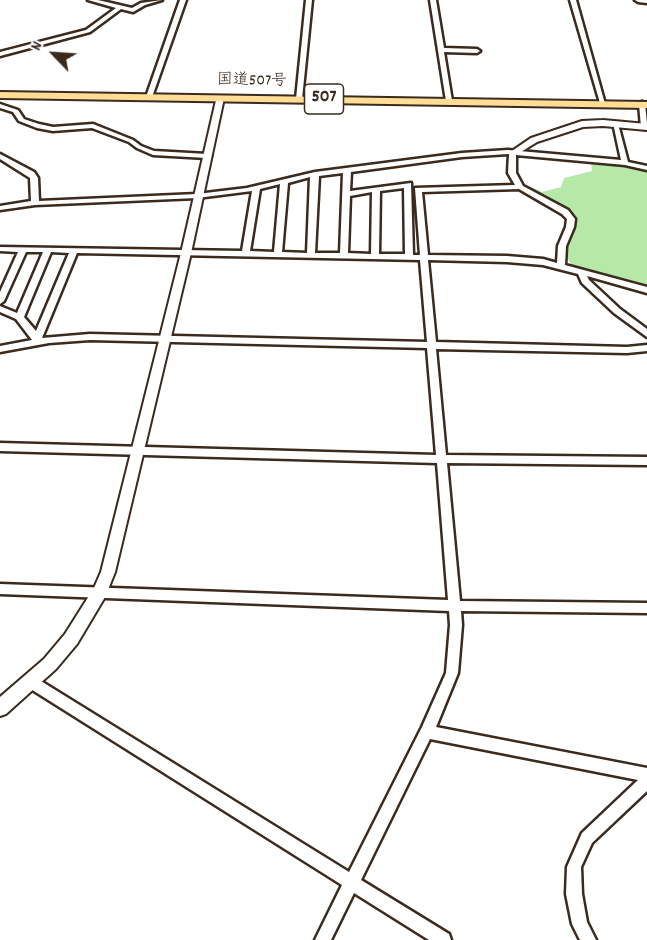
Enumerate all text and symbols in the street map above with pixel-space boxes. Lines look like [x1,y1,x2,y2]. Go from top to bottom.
north arrow [24,24,84,84]
text: N [25,38,49,55]
street label: 国道507号 [217,72,287,92]
road number: 507 [304,84,344,114]

